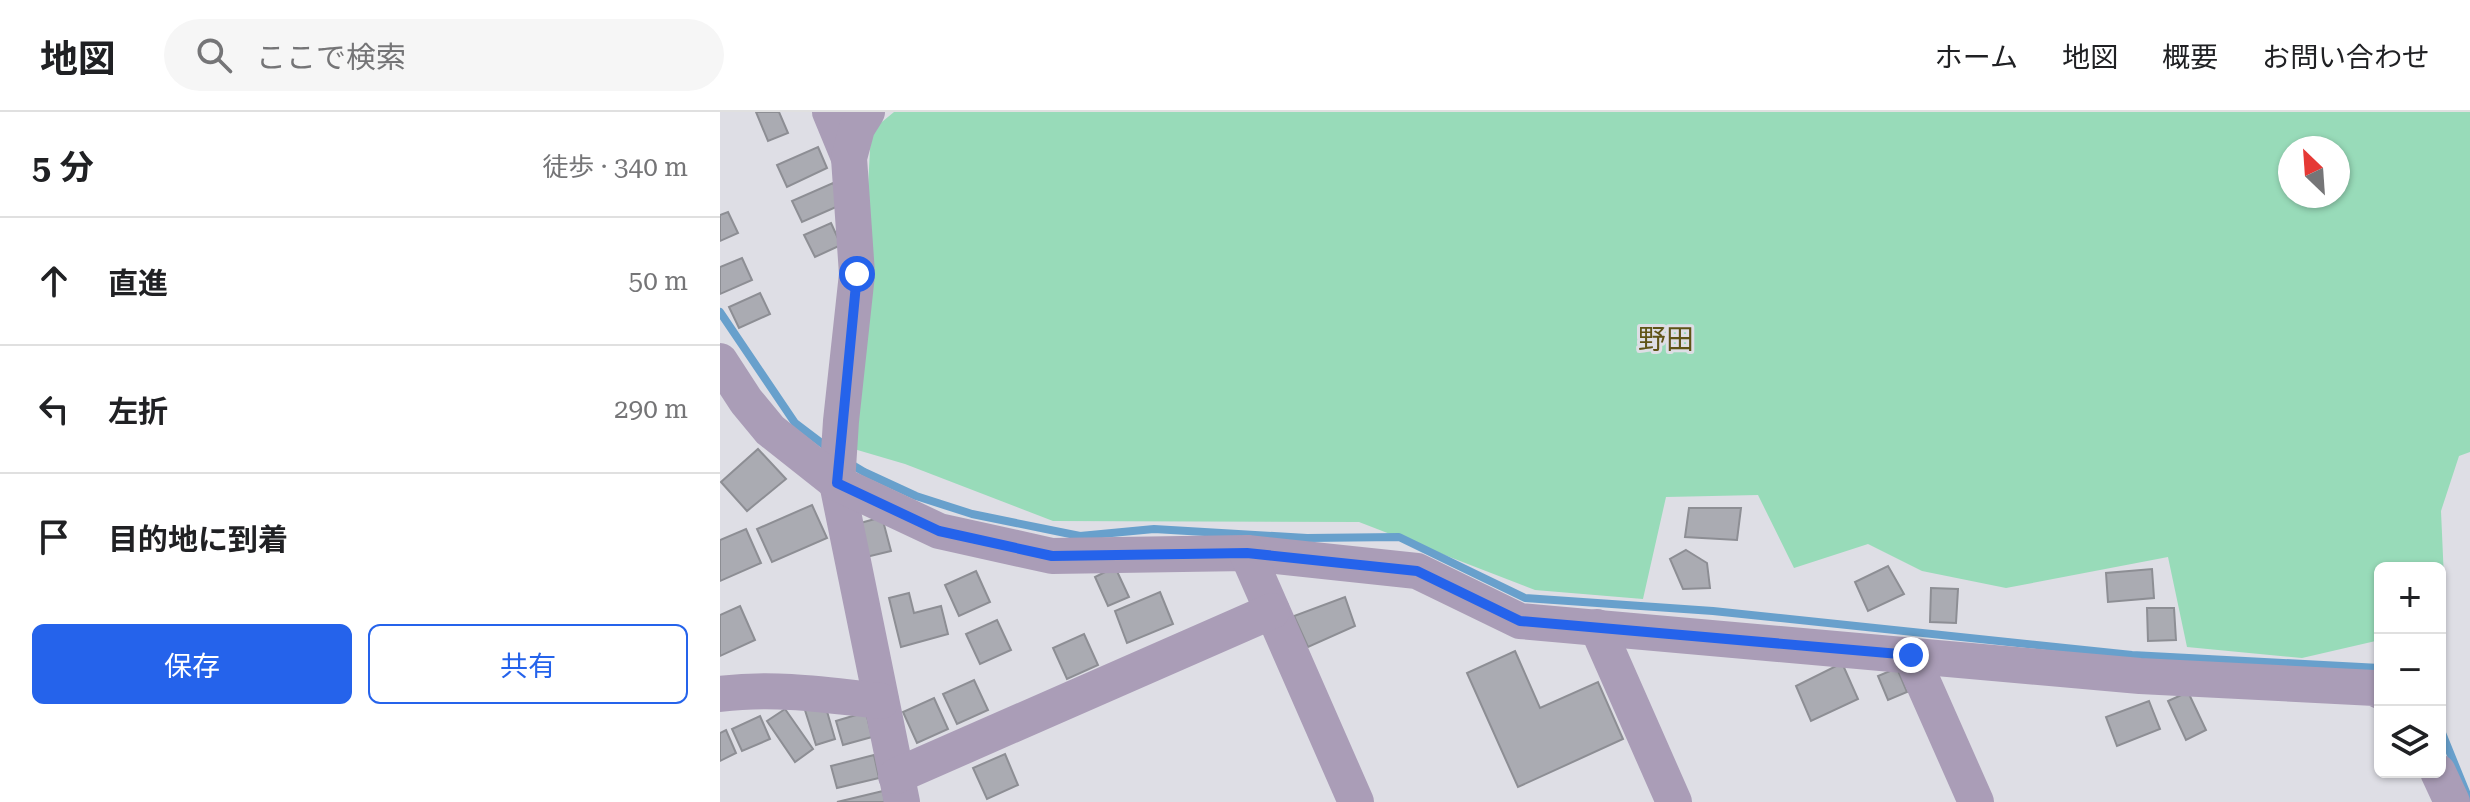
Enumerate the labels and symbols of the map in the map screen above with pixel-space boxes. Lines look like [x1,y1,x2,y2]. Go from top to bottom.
north arrow [2278,136,2350,208]
route start [839,256,875,292]
district label: 野田 [1638,323,1694,356]
route end [1893,637,1929,673]

